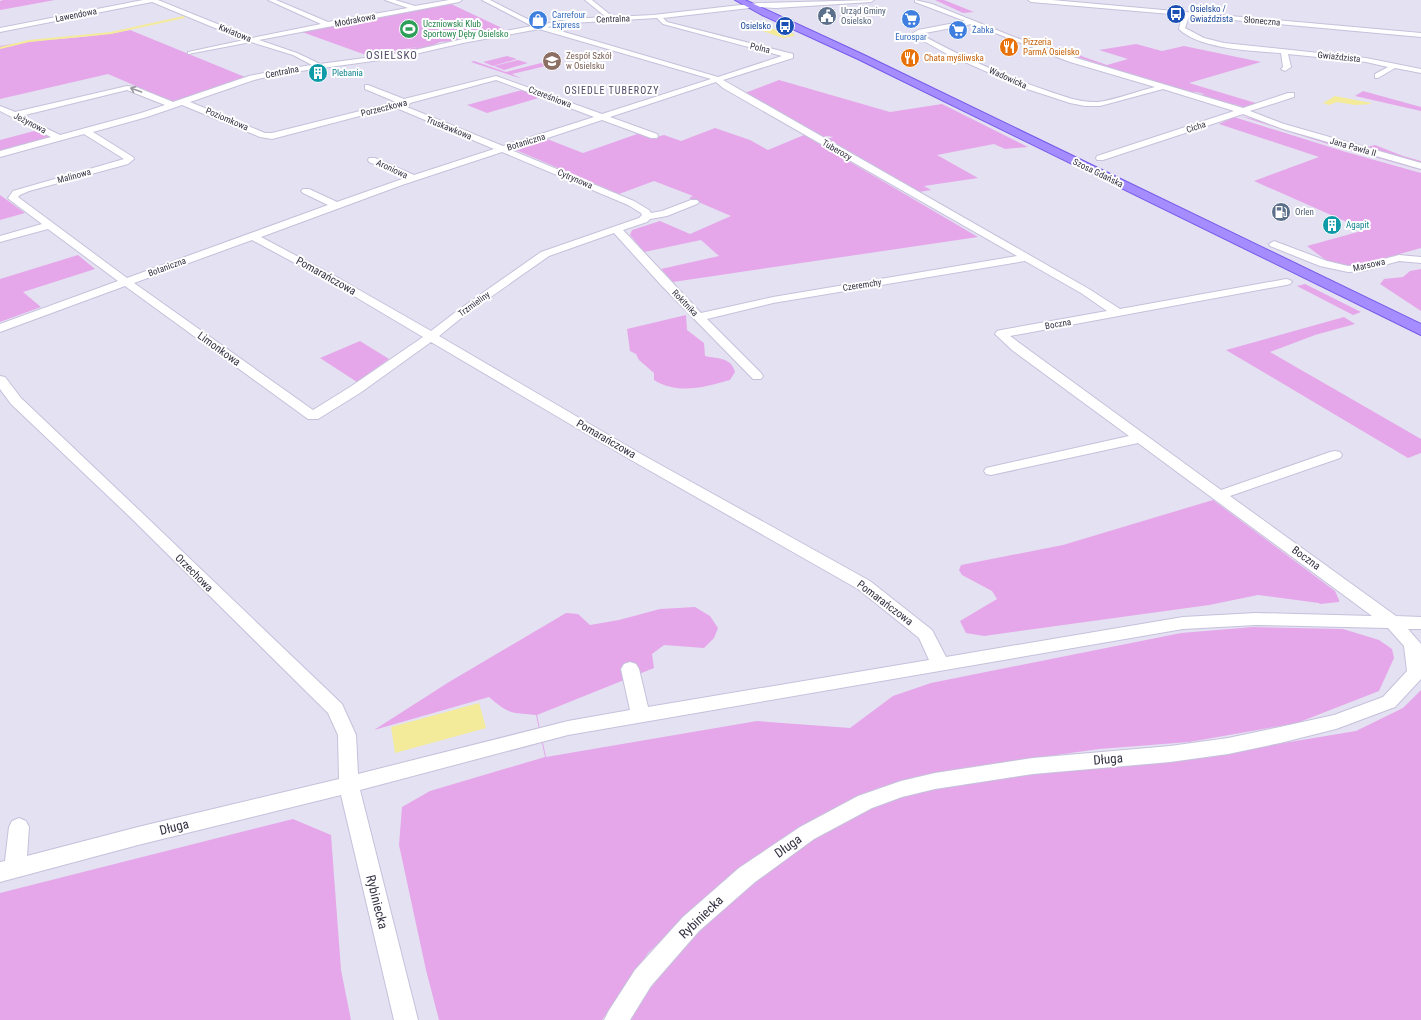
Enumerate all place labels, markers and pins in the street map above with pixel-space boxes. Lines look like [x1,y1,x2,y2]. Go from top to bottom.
bus stop icon: Osielsko / Gwiaździsta [1165,3,1187,25]
place label: Osielsko / Gwiaździsta [1190,4,1233,24]
public building icon: Urząd Gminy Osielsko [816,5,838,27]
place label: Urząd Gminy Osielsko [841,6,886,26]
supermarket icon: Eurospar [900,8,922,30]
shop icon: Carrefour Express [527,9,549,31]
place label: Carrefour Express [552,10,586,30]
bus stop icon: Osielsko [774,15,796,37]
sports icon: Uczniowski Klub Sportowy Dęby Osielsko [398,18,420,40]
place label: Uczniowski Klub Sportowy Dęby Osielsko [423,19,509,39]
supermarket icon: Żabka [947,19,969,41]
place label: Osielsko [740,21,771,31]
place label: Żabka [972,25,994,35]
place label: Eurospar [895,32,927,42]
restaurant icon: Pizzeria ParmA Osielsko [998,36,1020,58]
place label: Pizzeria ParmA Osielsko [1023,37,1080,57]
restaurant icon: Chata myśliwska [899,47,921,69]
school or university icon: Zespół Szkół w Osielsku [541,50,563,72]
place label: Zespół Szkół w Osielsku [566,51,612,71]
place label: Chata myśliwska [924,53,984,63]
building icon: Plebania [307,62,329,84]
place label: Plebania [332,68,363,78]
fuel station icon: Orlen [1270,201,1292,223]
place label: Orlen [1295,207,1314,217]
building icon: Agapit [1321,214,1343,236]
place label: Agapit [1346,220,1369,230]

